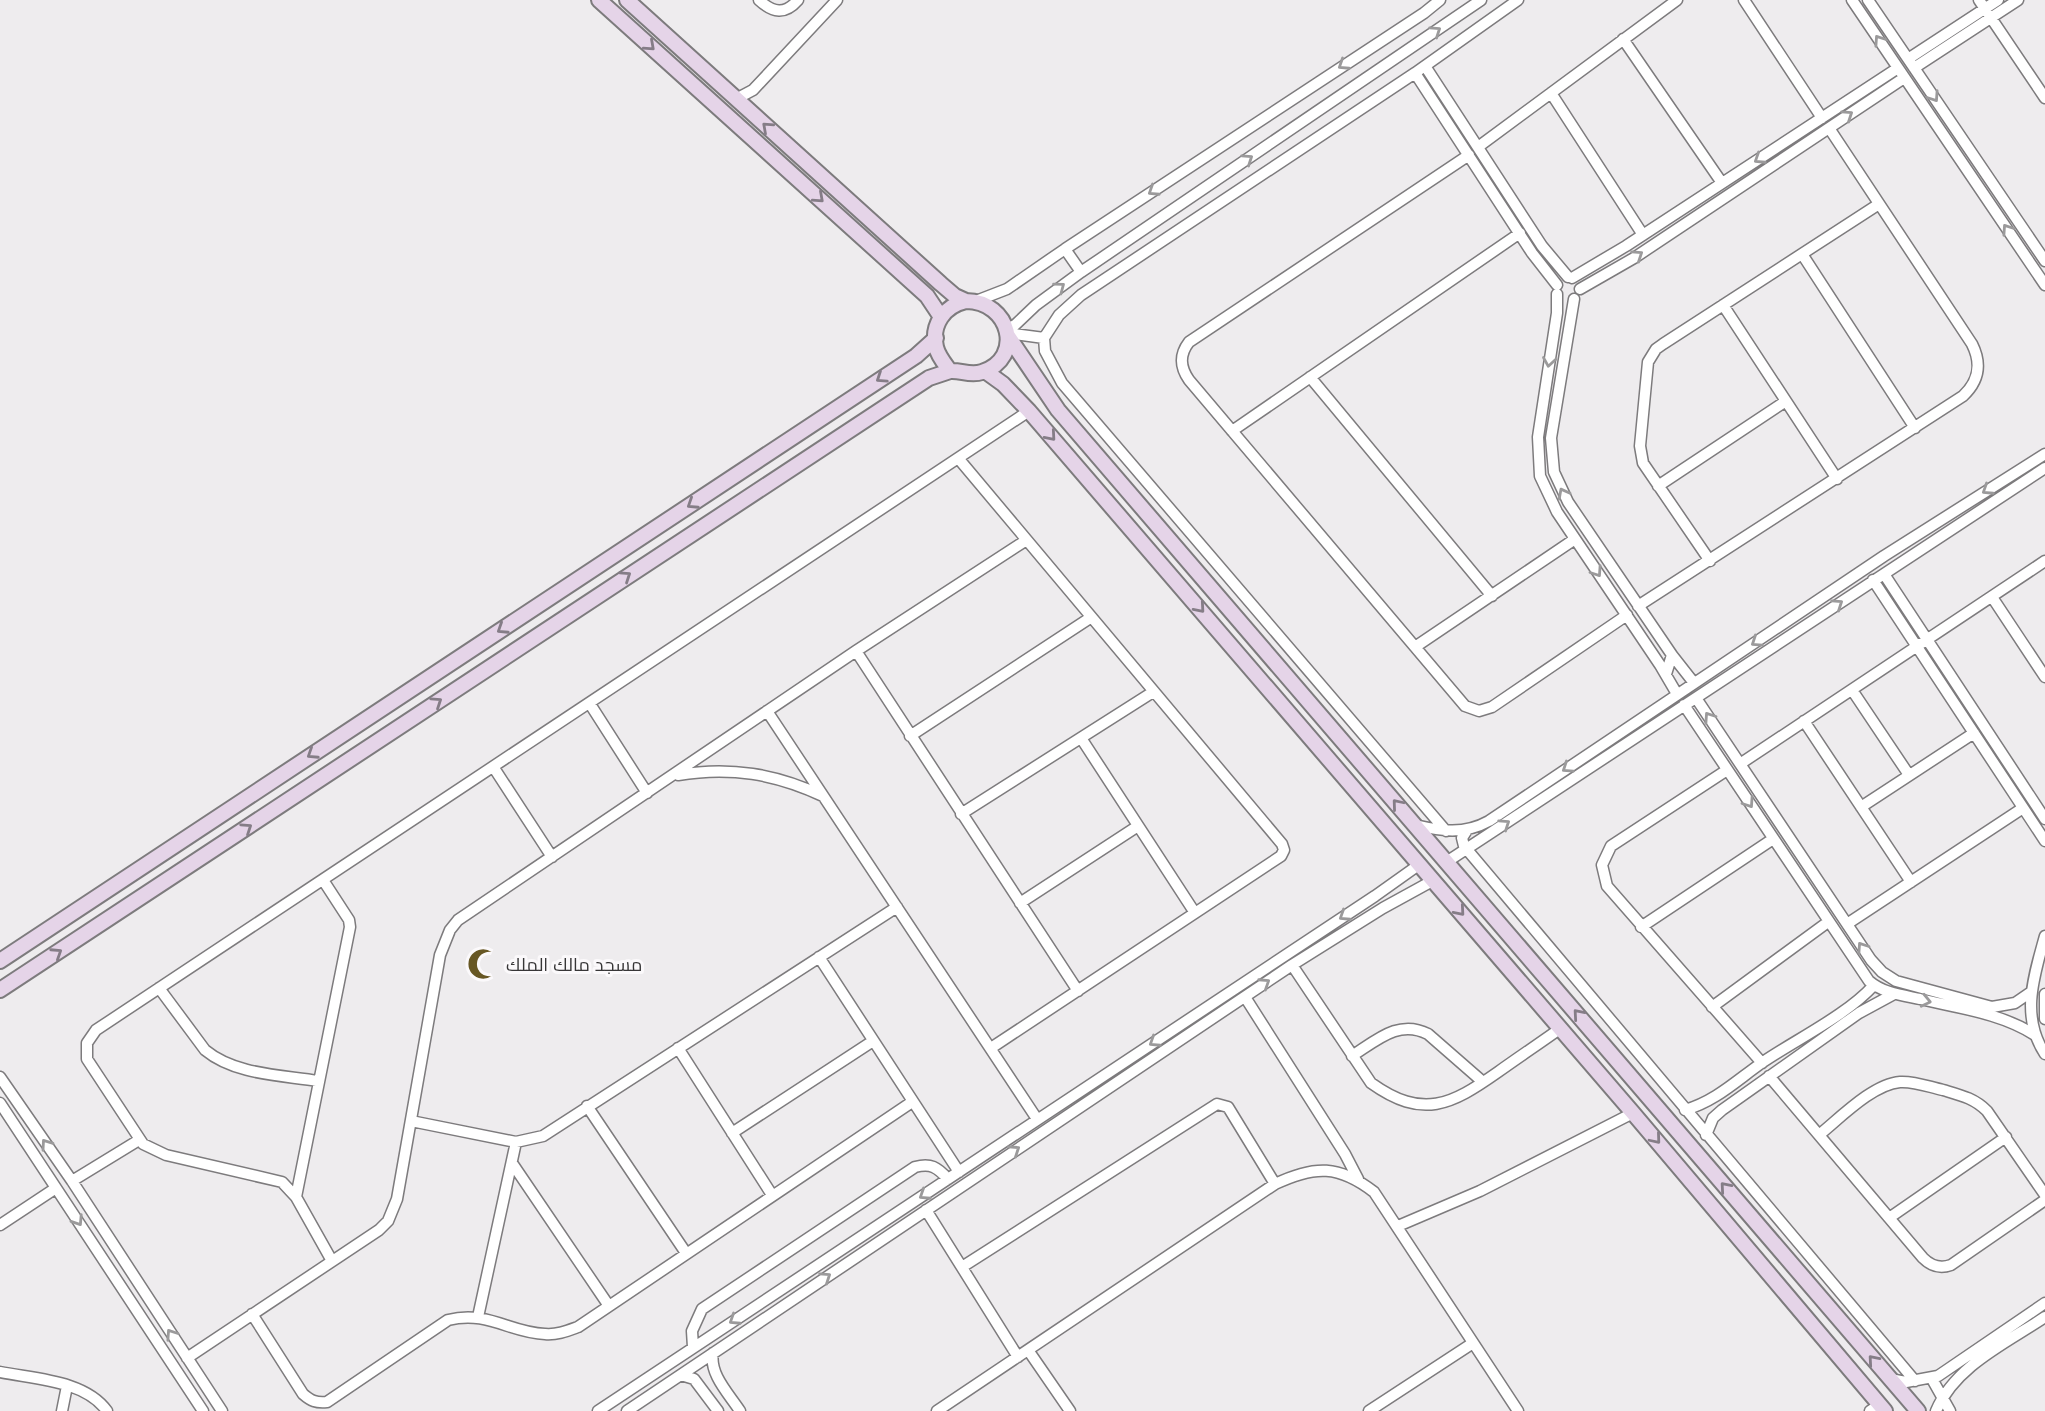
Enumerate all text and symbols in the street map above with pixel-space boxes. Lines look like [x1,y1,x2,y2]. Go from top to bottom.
one-way arrow [1428,27,1441,39]
one-way arrow [1875,35,1887,48]
one-way arrow [642,38,655,50]
one-way arrow [1338,57,1351,70]
one-way arrow [1925,89,1938,102]
one-way arrow [1840,111,1853,123]
one-way arrow [762,123,775,136]
one-way arrow [1753,151,1766,164]
one-way arrow [1240,155,1253,167]
one-way arrow [1148,182,1161,195]
one-way arrow [811,190,824,203]
one-way arrow [2002,223,2015,236]
one-way arrow [1631,250,1644,263]
one-way arrow [1052,283,1065,296]
one-way arrow [1542,356,1557,367]
one-way arrow [876,370,889,383]
one-way arrow [1043,428,1055,441]
one-way arrow [1982,482,1995,495]
one-way arrow [1558,488,1571,501]
one-way arrow [686,496,699,509]
one-way arrow [1589,564,1602,577]
one-way arrow [618,572,631,585]
one-way arrow [1830,599,1843,612]
one-way arrow [1192,600,1204,613]
one-way arrow [496,621,509,634]
one-way arrow [1751,633,1764,646]
one-way arrow [429,698,442,710]
one-way arrow [1704,712,1717,725]
one-way arrow [306,746,319,759]
one-way arrow [1562,760,1575,772]
one-way arrow [1741,795,1753,808]
one-way arrow [1393,799,1405,812]
one-way arrow [1497,820,1510,832]
one-way arrow [239,824,252,836]
one-way arrow [1452,902,1464,915]
one-way arrow [1338,908,1351,921]
one-way arrow [1858,942,1871,955]
mosque icon: مسجد مالك الملك [466,947,500,981]
one-way arrow [49,949,62,961]
place label: مسجد مالك الملك [506,954,642,975]
one-way arrow [1257,979,1270,991]
one-way arrow [1920,993,1932,1007]
one-way arrow [1574,1009,1586,1022]
one-way arrow [1148,1033,1161,1046]
one-way arrow [1648,1131,1660,1144]
one-way arrow [42,1139,54,1152]
one-way arrow [1007,1146,1020,1159]
one-way arrow [1721,1182,1733,1195]
one-way arrow [918,1187,931,1200]
one-way arrow [70,1214,83,1227]
one-way arrow [818,1273,831,1285]
one-way arrow [728,1312,741,1325]
one-way arrow [166,1329,179,1342]
one-way arrow [1869,1355,1881,1368]

